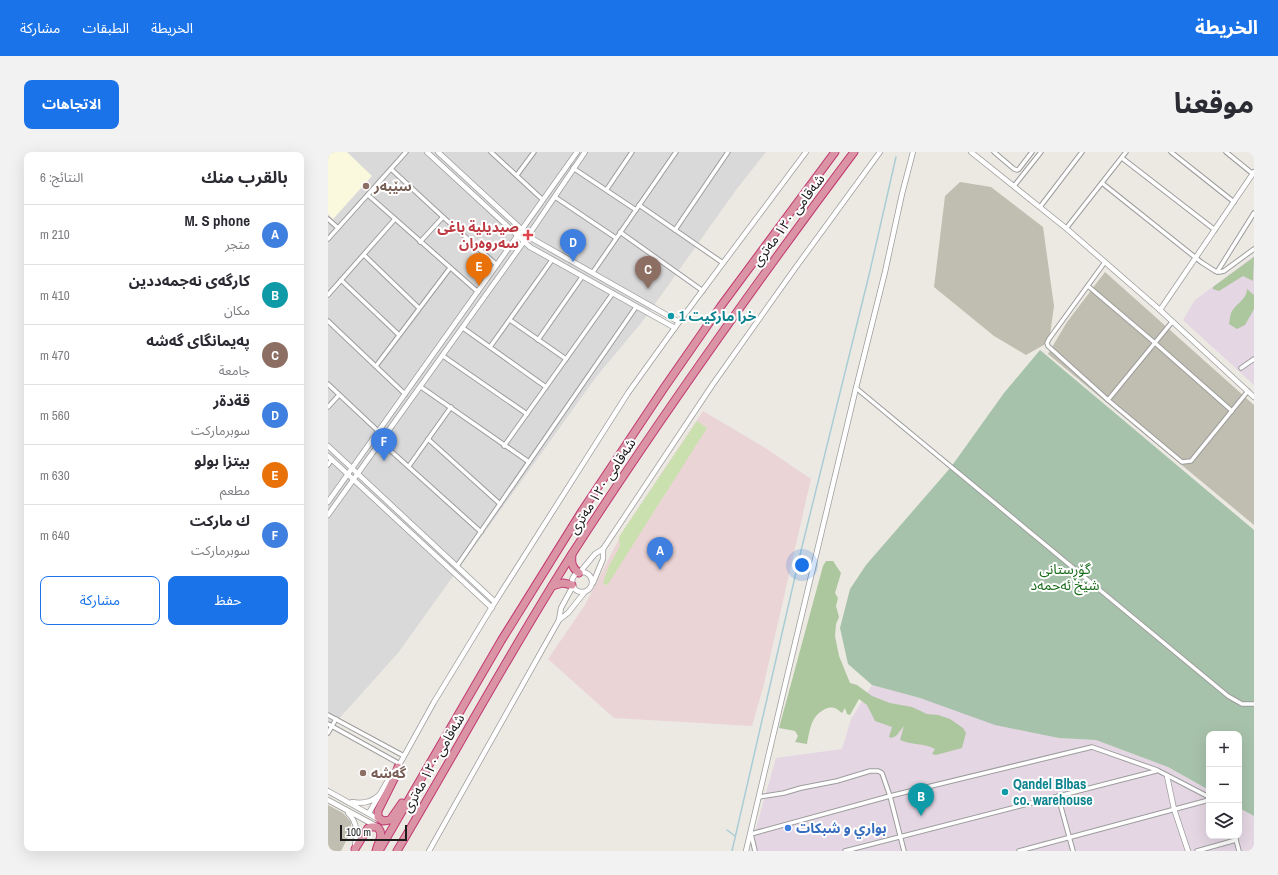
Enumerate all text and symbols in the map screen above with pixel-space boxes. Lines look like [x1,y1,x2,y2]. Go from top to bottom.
text: الخريطة [1195,14,1258,40]
text: مشاركة [20,19,60,37]
text: الطبقات [82,19,129,37]
text: الخريطة [151,19,193,37]
button: الاتجاهات [24,80,119,129]
text: موقعنا [1174,84,1254,122]
text: بالقرب منك [201,165,288,188]
text: النتائج: 6 [40,169,83,186]
street label: شەقامی ١٢٠ مەتری [747,170,829,270]
place label: سێبەر [373,177,412,195]
marker: سێبەر [361,181,371,191]
text: M. S phone [184,210,250,231]
place label: صيديلیة باغی سەروەران [437,218,519,252]
text: 210 m [40,226,70,243]
text: A [271,226,279,243]
marker: صيديلیة باغی سەروەران [522,229,534,241]
pin: D [560,229,586,262]
text: متجر [225,236,250,253]
pin: E [466,253,492,286]
pin: C [635,256,661,289]
text: کارگەی نەجمەددین [129,270,250,291]
text: 410 m [40,287,70,304]
text: B [271,287,279,304]
text: مكان [224,302,250,319]
place label: خرا ماركيت 1 [679,307,756,325]
marker: خرا ماركيت 1 [666,311,676,321]
text: پەیمانگای گەشە [146,330,250,351]
text: 470 m [40,347,70,364]
text: C [271,347,279,364]
text: جامعة [219,362,250,379]
text: قةدةر [213,390,250,411]
text: 560 m [40,407,70,424]
text: D [271,407,279,424]
text: سوبرماركت [191,422,250,439]
pin: F [371,428,397,461]
street label: شەقامی ١٢٠ مەتری [564,435,640,537]
text: بيتزا بولو [194,450,250,471]
text: 630 m [40,467,70,484]
text: E [271,467,279,484]
text: مطعم [220,482,250,499]
text: ك ماركت [190,510,250,531]
text: 640 m [40,527,70,544]
text: F [272,527,278,544]
pin: A [647,537,673,570]
text: سوبرماركت [191,542,250,559]
your location [792,555,812,575]
park label: گۆڕستانی شێخ ئەحمەد [1031,560,1099,596]
button: مشاركة [40,576,160,625]
button: حفظ [168,576,288,625]
street label: شەقامی ١٢٠ مەتری [398,711,468,815]
map controls [1206,731,1242,839]
button: + [1206,731,1242,767]
place label: گەشە [371,764,407,782]
button: − [1206,767,1242,803]
marker: گەشە [358,768,368,778]
place label: Qandel Blbas co. warehouse [1013,775,1093,809]
pin: B [908,783,934,816]
marker: Qandel Blbas co. warehouse [1000,787,1010,797]
button: layers [1206,803,1242,839]
place label: بواري و شبكات [796,819,887,839]
scale bar [340,823,407,842]
marker: بواري و شبكات [783,823,793,833]
text: 100 m [346,825,371,839]

